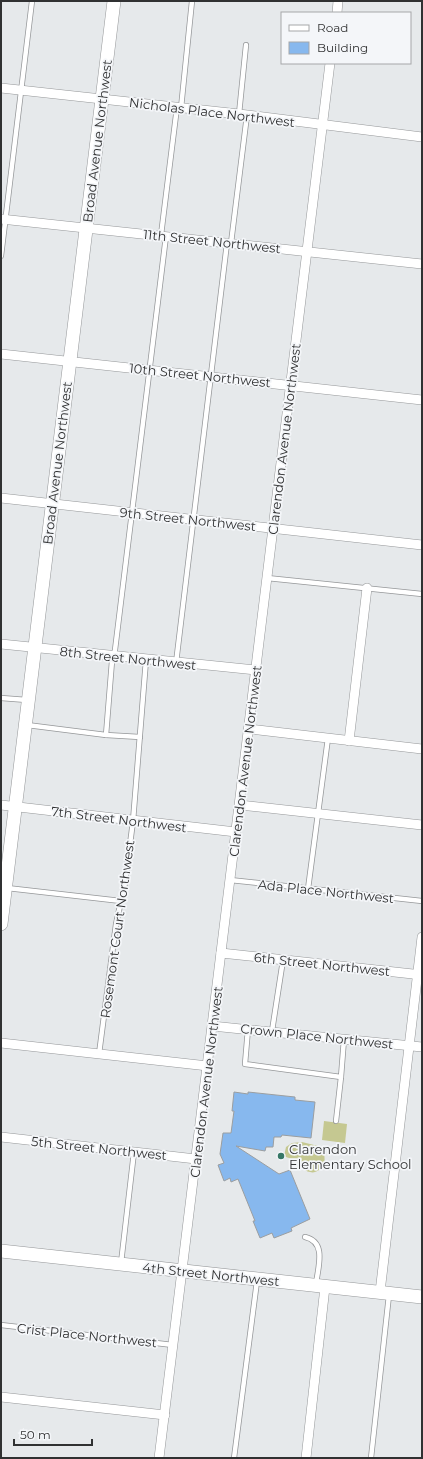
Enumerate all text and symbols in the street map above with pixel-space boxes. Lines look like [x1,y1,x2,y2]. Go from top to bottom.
legend [281,12,411,64]
text: Road [317,20,348,35]
text: Building [317,40,368,55]
street label: Broad Avenue Northwest [79,59,115,223]
street label: Nicholas Place Northwest [128,94,296,130]
street label: 11th Street Northwest [142,226,282,256]
street label: Clarendon Avenue Northwest [264,343,304,535]
street label: 10th Street Northwest [128,360,272,390]
street label: Broad Avenue Northwest [39,381,75,545]
street label: 9th Street Northwest [119,504,257,534]
street label: 8th Street Northwest [59,643,197,673]
street label: Clarendon Avenue Northwest [225,665,265,857]
street label: 7th Street Northwest [50,803,188,835]
street label: Rosemont Court Northwest [97,839,137,1019]
street label: Ada Place Northwest [257,876,395,906]
street label: 6th Street Northwest [253,949,391,979]
street label: Clarendon Avenue Northwest [186,986,226,1178]
street label: Crown Place Northwest [240,1020,394,1052]
street label: 5th Street Northwest [30,1133,168,1163]
place label: Clarendon Elementary School [289,1141,412,1172]
marker: Clarendon Elementary School [276,1151,286,1161]
street label: 4th Street Northwest [142,1259,280,1289]
street label: Crist Place Northwest [16,1320,158,1350]
scale bar [14,1421,92,1447]
text: 50 m [20,1427,51,1442]

